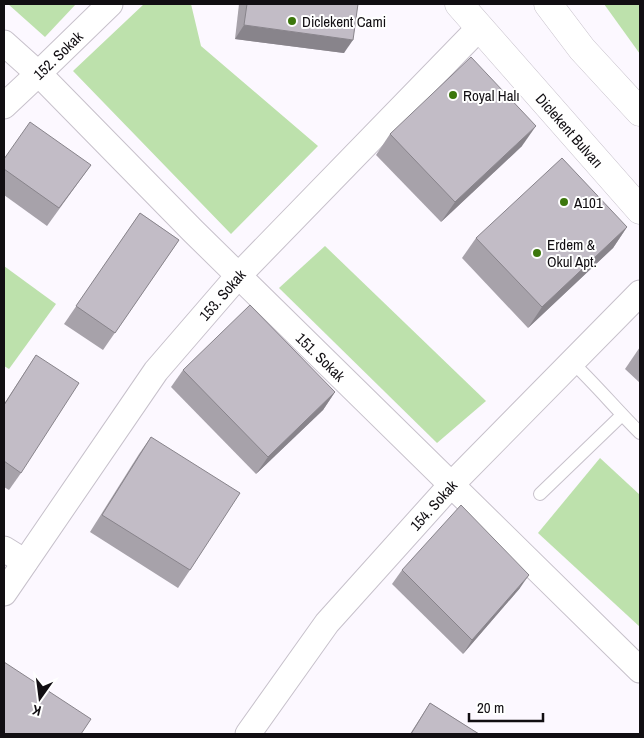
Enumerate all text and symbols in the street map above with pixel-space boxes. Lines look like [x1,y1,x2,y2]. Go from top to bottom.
place label: Diclekent Cami [302,11,386,32]
marker: Diclekent Cami [286,15,298,27]
street label: 152. Sokak [28,25,88,84]
place label: Royal Halı [463,85,520,106]
street label: Diclekent Bulvarı [531,88,608,172]
marker: Royal Halı [447,89,459,101]
place label: A101 [573,192,603,213]
marker: A101 [558,196,570,208]
place label: Erdem & Okul Apt. [547,234,597,272]
marker: Erdem & Okul Apt. [531,247,543,259]
street label: 153. Sokak [194,264,250,325]
street label: 151. Sokak [292,328,351,386]
street label: 154. Sokak [405,474,462,535]
north arrow [15,673,65,723]
scale bar [469,690,543,722]
text: 20 m [477,697,504,718]
text: K [30,701,43,720]

